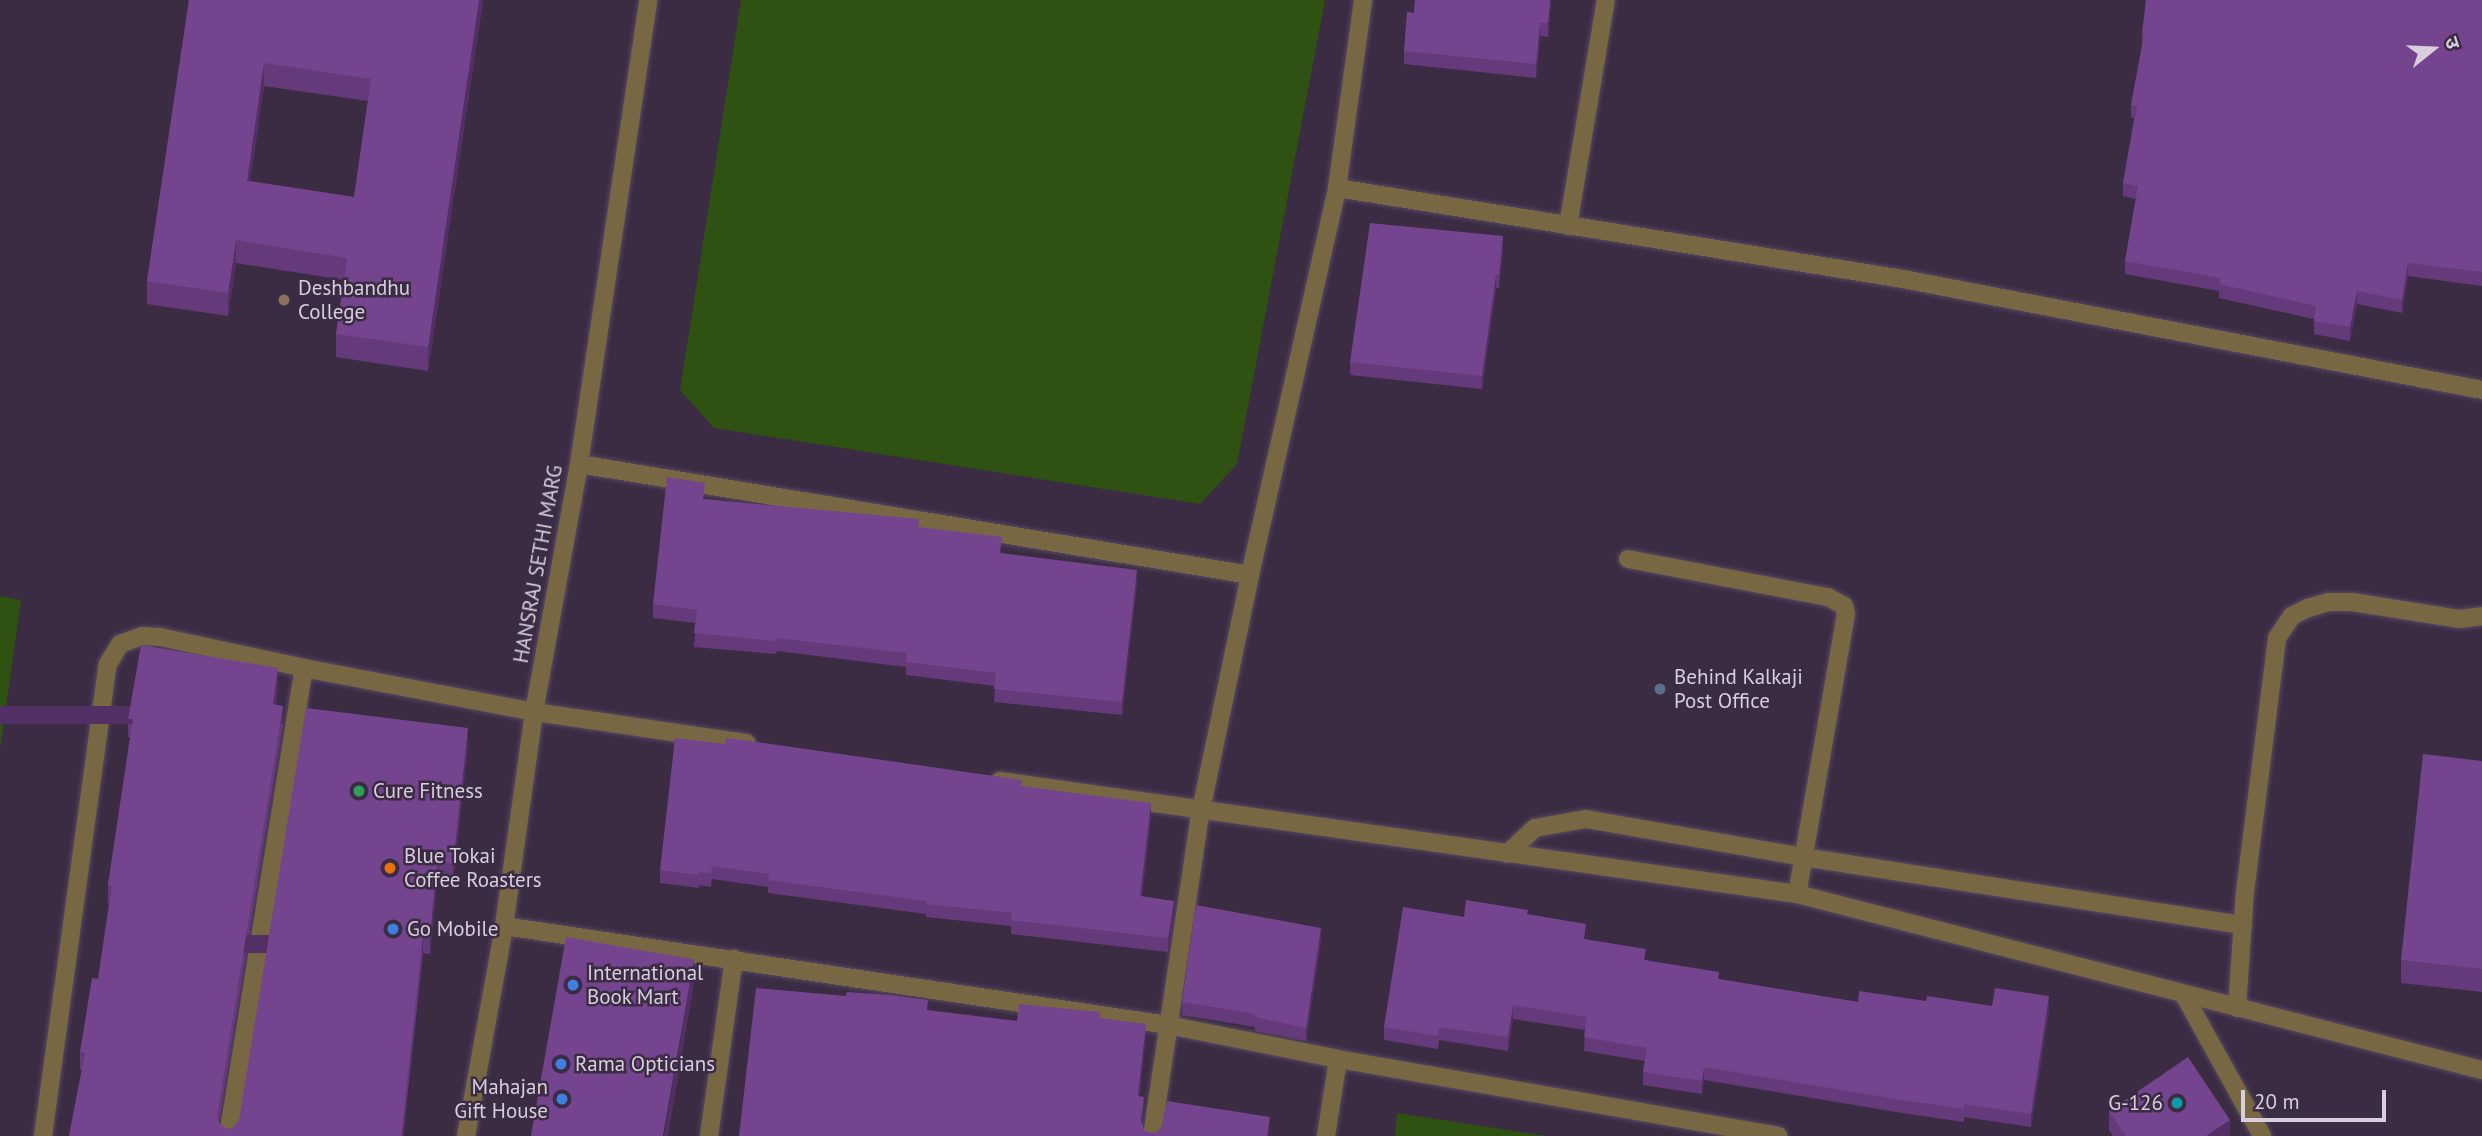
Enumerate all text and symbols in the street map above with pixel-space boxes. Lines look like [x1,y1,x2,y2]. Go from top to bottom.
north arrow [2398,14,2468,84]
text: उ [2440,34,2466,52]
place label: Deshbandhu College [298,275,410,325]
marker: Deshbandhu College [276,292,292,308]
street label: HANSRAJ SETHI MARG [508,463,568,665]
place label: Behind Kalkaji Post Office [1674,664,1803,714]
marker: Behind Kalkaji Post Office [1652,681,1668,697]
place label: Cure Fitness [373,778,483,804]
marker: Cure Fitness [351,783,367,799]
place label: Blue Tokai Coffee Roasters [404,843,542,893]
marker: Blue Tokai Coffee Roasters [382,860,398,876]
place label: Go Mobile [407,916,498,942]
marker: Go Mobile [385,921,401,937]
place label: International Book Mart [587,960,703,1010]
marker: International Book Mart [565,977,581,993]
place label: Rama Opticians [575,1051,715,1077]
marker: Rama Opticians [553,1056,569,1072]
place label: Mahajan Gift House [454,1074,548,1124]
scale bar [2244,1076,2389,1120]
text: 20 m [2254,1088,2300,1115]
place label: G-126 [2108,1090,2163,1116]
marker: Mahajan Gift House [554,1091,570,1107]
marker: G-126 [2169,1095,2185,1111]

